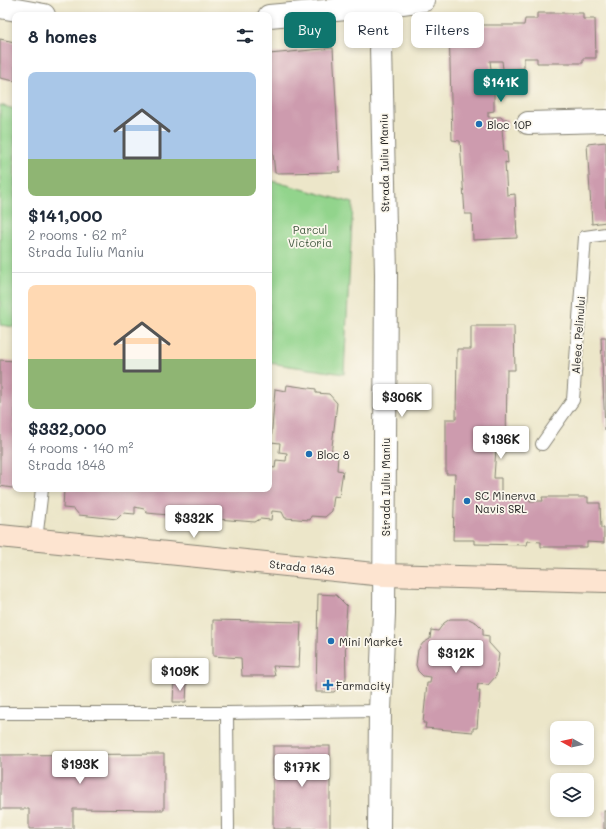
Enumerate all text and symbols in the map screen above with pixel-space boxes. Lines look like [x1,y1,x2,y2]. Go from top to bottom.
chip: Buy [284,12,336,48]
chip: Rent [344,12,403,48]
chip: Filters [411,12,484,48]
text: 8 homes [28,25,97,47]
icon: filters [234,25,256,47]
pin: $141K [473,69,529,103]
text: $141K [483,73,519,90]
icon: home [106,98,178,170]
street label: Strada Iuliu Maniu [376,114,392,212]
place label: Bloc 10P [487,117,532,132]
marker: Bloc 10P [474,119,484,129]
text: $141,000 [28,204,102,226]
park label: Parcul Victoria [288,222,332,250]
text: 2 rooms · 62 m² [28,226,127,243]
text: Strada Iuliu Maniu [28,243,144,260]
street label: Aleea Pelinului [568,295,588,375]
icon: home [106,311,178,383]
pin: $306K [374,384,430,418]
text: $306K [382,388,422,405]
text: $332,000 [28,417,106,439]
pin: $136K [473,426,529,460]
text: $136K [482,430,520,447]
street label: Strada Iuliu Maniu [378,438,393,536]
text: 4 rooms · 140 m² [28,439,133,456]
place label: Bloc 8 [317,447,350,462]
marker: Bloc 8 [304,449,314,459]
text: Strada 1848 [28,456,105,473]
place label: SC Minerva Navis SRL [475,488,536,516]
marker: SC Minerva Navis SRL [462,496,472,506]
pin: $332K [166,505,222,539]
text: $332K [174,509,214,526]
street label: Strada 1848 [269,556,336,578]
place label: Mini Market [339,634,403,649]
marker: Mini Market [326,636,336,646]
pin: $312K [428,640,484,674]
text: $312K [437,644,475,661]
pin: $109K [152,658,208,692]
text: $109K [161,662,199,679]
place label: Farmacity [336,678,391,693]
marker: Farmacity [323,680,333,690]
north arrow [550,721,594,765]
map controls [550,721,594,817]
pin: $193K [52,751,108,785]
pin: $177K [274,754,330,788]
text: $193K [61,755,99,772]
text: $177K [284,758,320,775]
button: layers [550,773,594,817]

